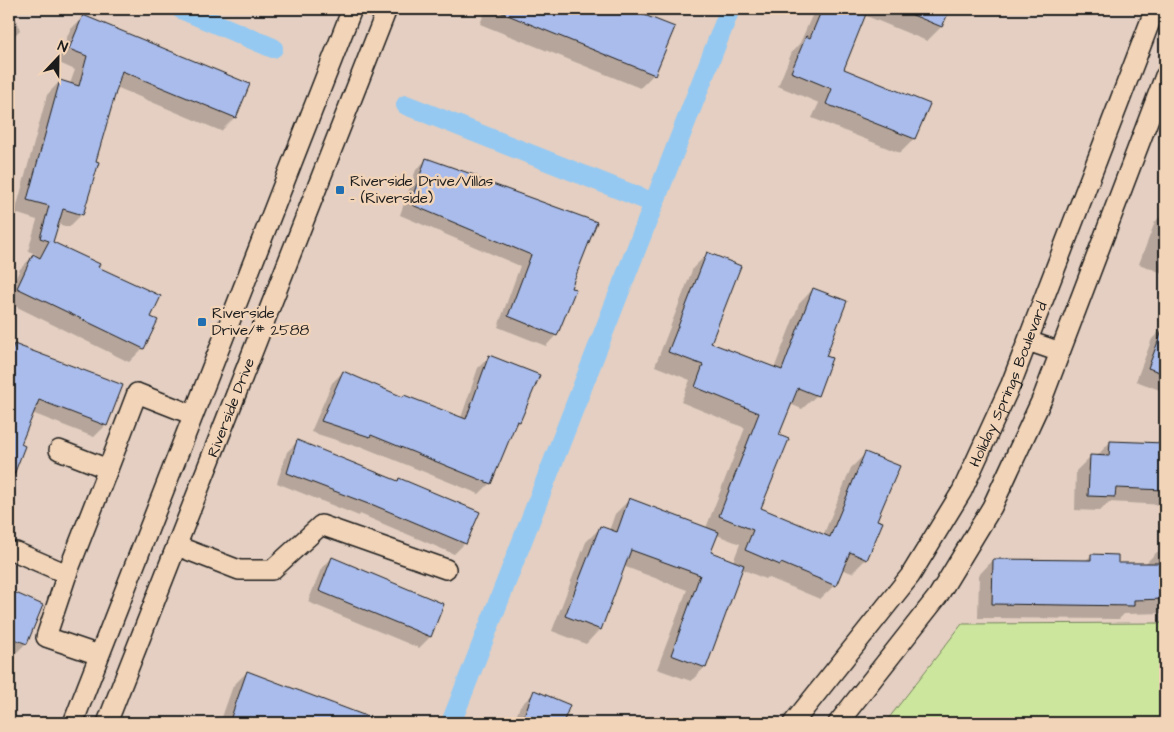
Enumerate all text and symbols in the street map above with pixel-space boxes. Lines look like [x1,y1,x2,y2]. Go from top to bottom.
north arrow [32,32,82,82]
text: N [55,36,71,58]
place label: Riverside Drive/Villas - (Riverside) [350,171,494,209]
marker: Riverside Drive/Villas - (Riverside) [334,184,346,196]
street label: Holiday Springs Boulevard [964,298,1053,470]
place label: Riverside Drive/# 2588 [212,303,309,341]
marker: Riverside Drive/# 2588 [196,316,208,328]
street label: Riverside Drive [202,355,260,460]

